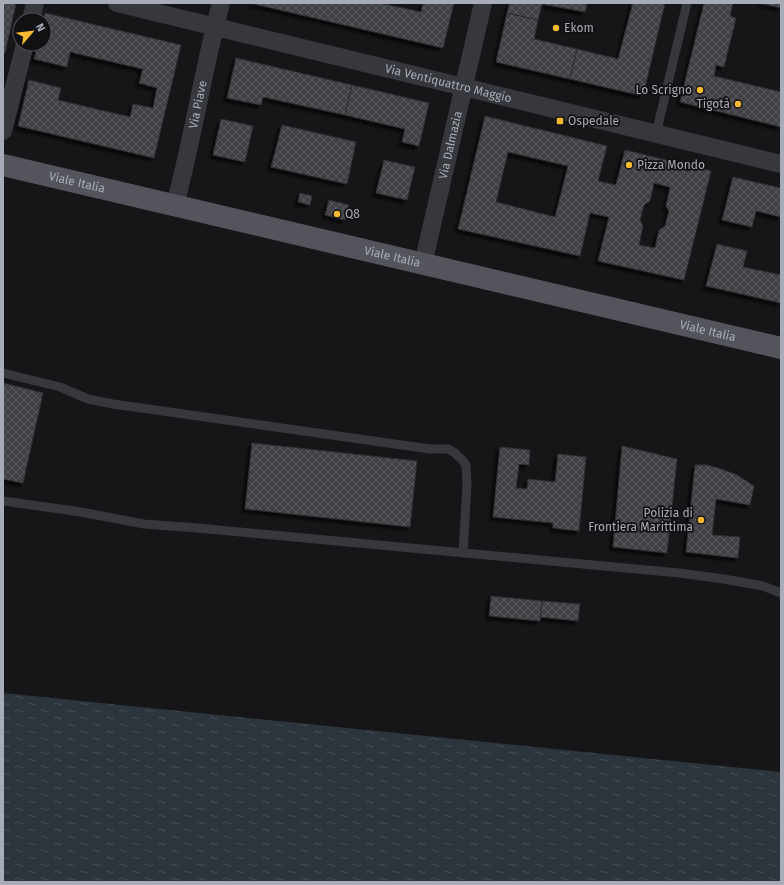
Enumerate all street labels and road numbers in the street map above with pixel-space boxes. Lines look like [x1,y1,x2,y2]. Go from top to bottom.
street label: Via Ventiquattro Maggio [384,61,513,105]
street label: Via Piave [186,79,210,130]
street label: Via Dalmazia [436,110,465,180]
street label: Viale Italia [47,169,107,196]
street label: Viale Italia [363,243,422,270]
street label: Viale Italia [678,317,737,344]

